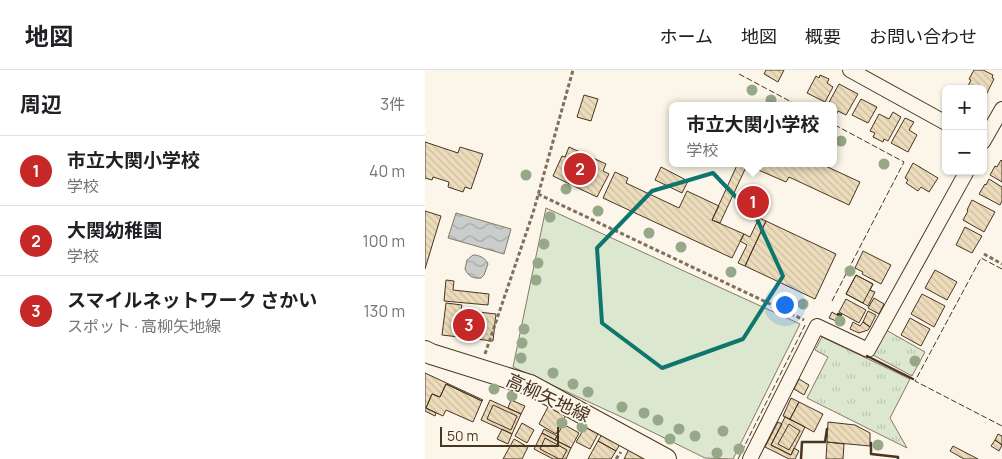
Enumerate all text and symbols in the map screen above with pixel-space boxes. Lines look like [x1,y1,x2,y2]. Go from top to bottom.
text: 地図 [25,19,73,52]
text: ホーム [660,24,713,48]
text: 地図 [741,24,777,48]
text: 概要 [805,24,841,48]
text: お問い合わせ [869,24,977,48]
map controls [942,85,987,175]
button: + [942,85,987,130]
text: 周辺 [20,90,62,118]
text: 3件 [380,93,405,115]
popup [669,102,837,167]
text: 市立大関小学校 [686,111,820,137]
button: − [942,130,987,175]
text: 学校 [686,139,719,161]
text: 市立大関小学校 [67,147,200,173]
pin: 2 [564,150,596,188]
text: 1 [32,160,40,182]
text: 40 m [369,160,405,182]
text: 学校 [67,175,99,197]
pin: 1 [737,183,769,221]
text: 大関幼稚園 [67,217,162,243]
text: 2 [31,230,41,252]
text: 100 m [362,230,405,252]
text: 学校 [67,245,99,267]
text: スマイルネットワーク さかい [67,287,317,313]
your location [772,292,798,318]
text: 3 [31,300,41,322]
text: 130 m [363,300,405,322]
pin: 3 [453,306,485,344]
text: スポット · 高柳矢地線 [67,315,221,337]
street label: 高柳矢地線 [503,367,594,427]
scale bar [440,424,559,447]
text: 50 m [447,426,478,445]

